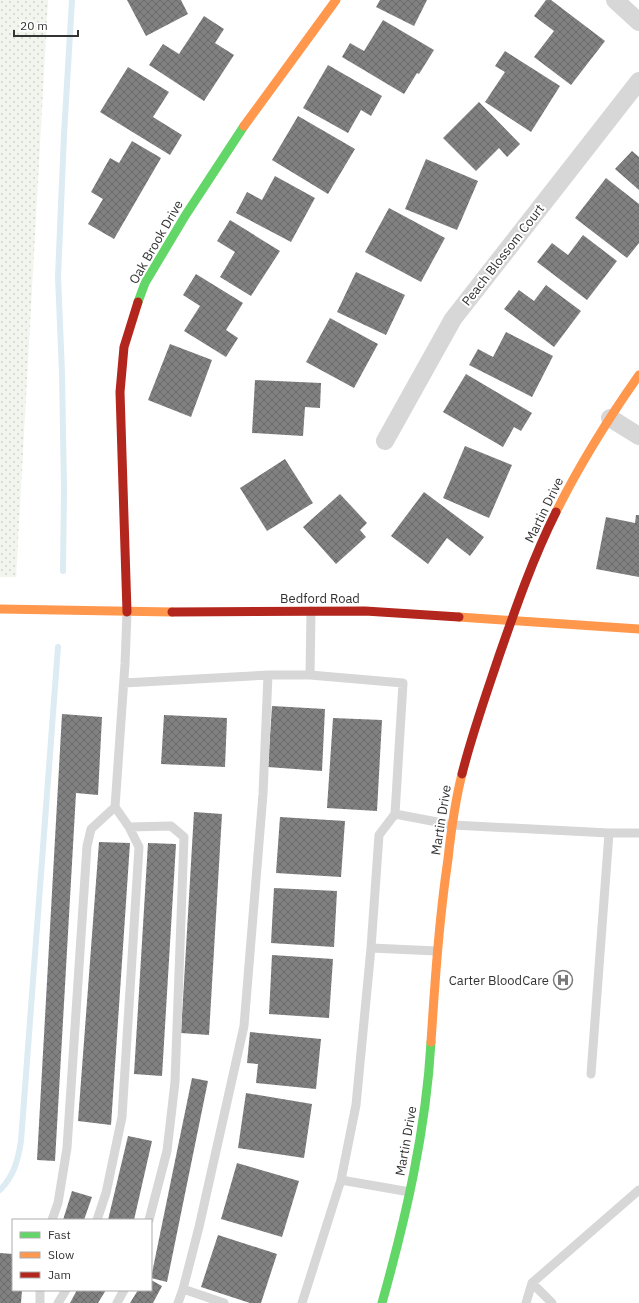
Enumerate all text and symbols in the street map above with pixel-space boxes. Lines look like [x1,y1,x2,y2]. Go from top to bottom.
scale bar [14,12,78,38]
text: 20 m [20,18,48,33]
street label: Oak Brook Drive [125,197,187,287]
street label: Peach Blossom Court [458,201,548,309]
street label: Martin Drive [521,474,567,546]
street label: Bedford Road [280,590,360,607]
street label: Martin Drive [427,784,455,856]
hospital icon: Carter BloodCare [552,969,574,991]
place label: Carter BloodCare [449,972,549,989]
street label: Martin Drive [391,1105,421,1177]
legend [12,1219,152,1291]
text: Fast [48,1227,71,1242]
text: Slow [48,1247,74,1262]
text: Jam [48,1267,71,1282]

